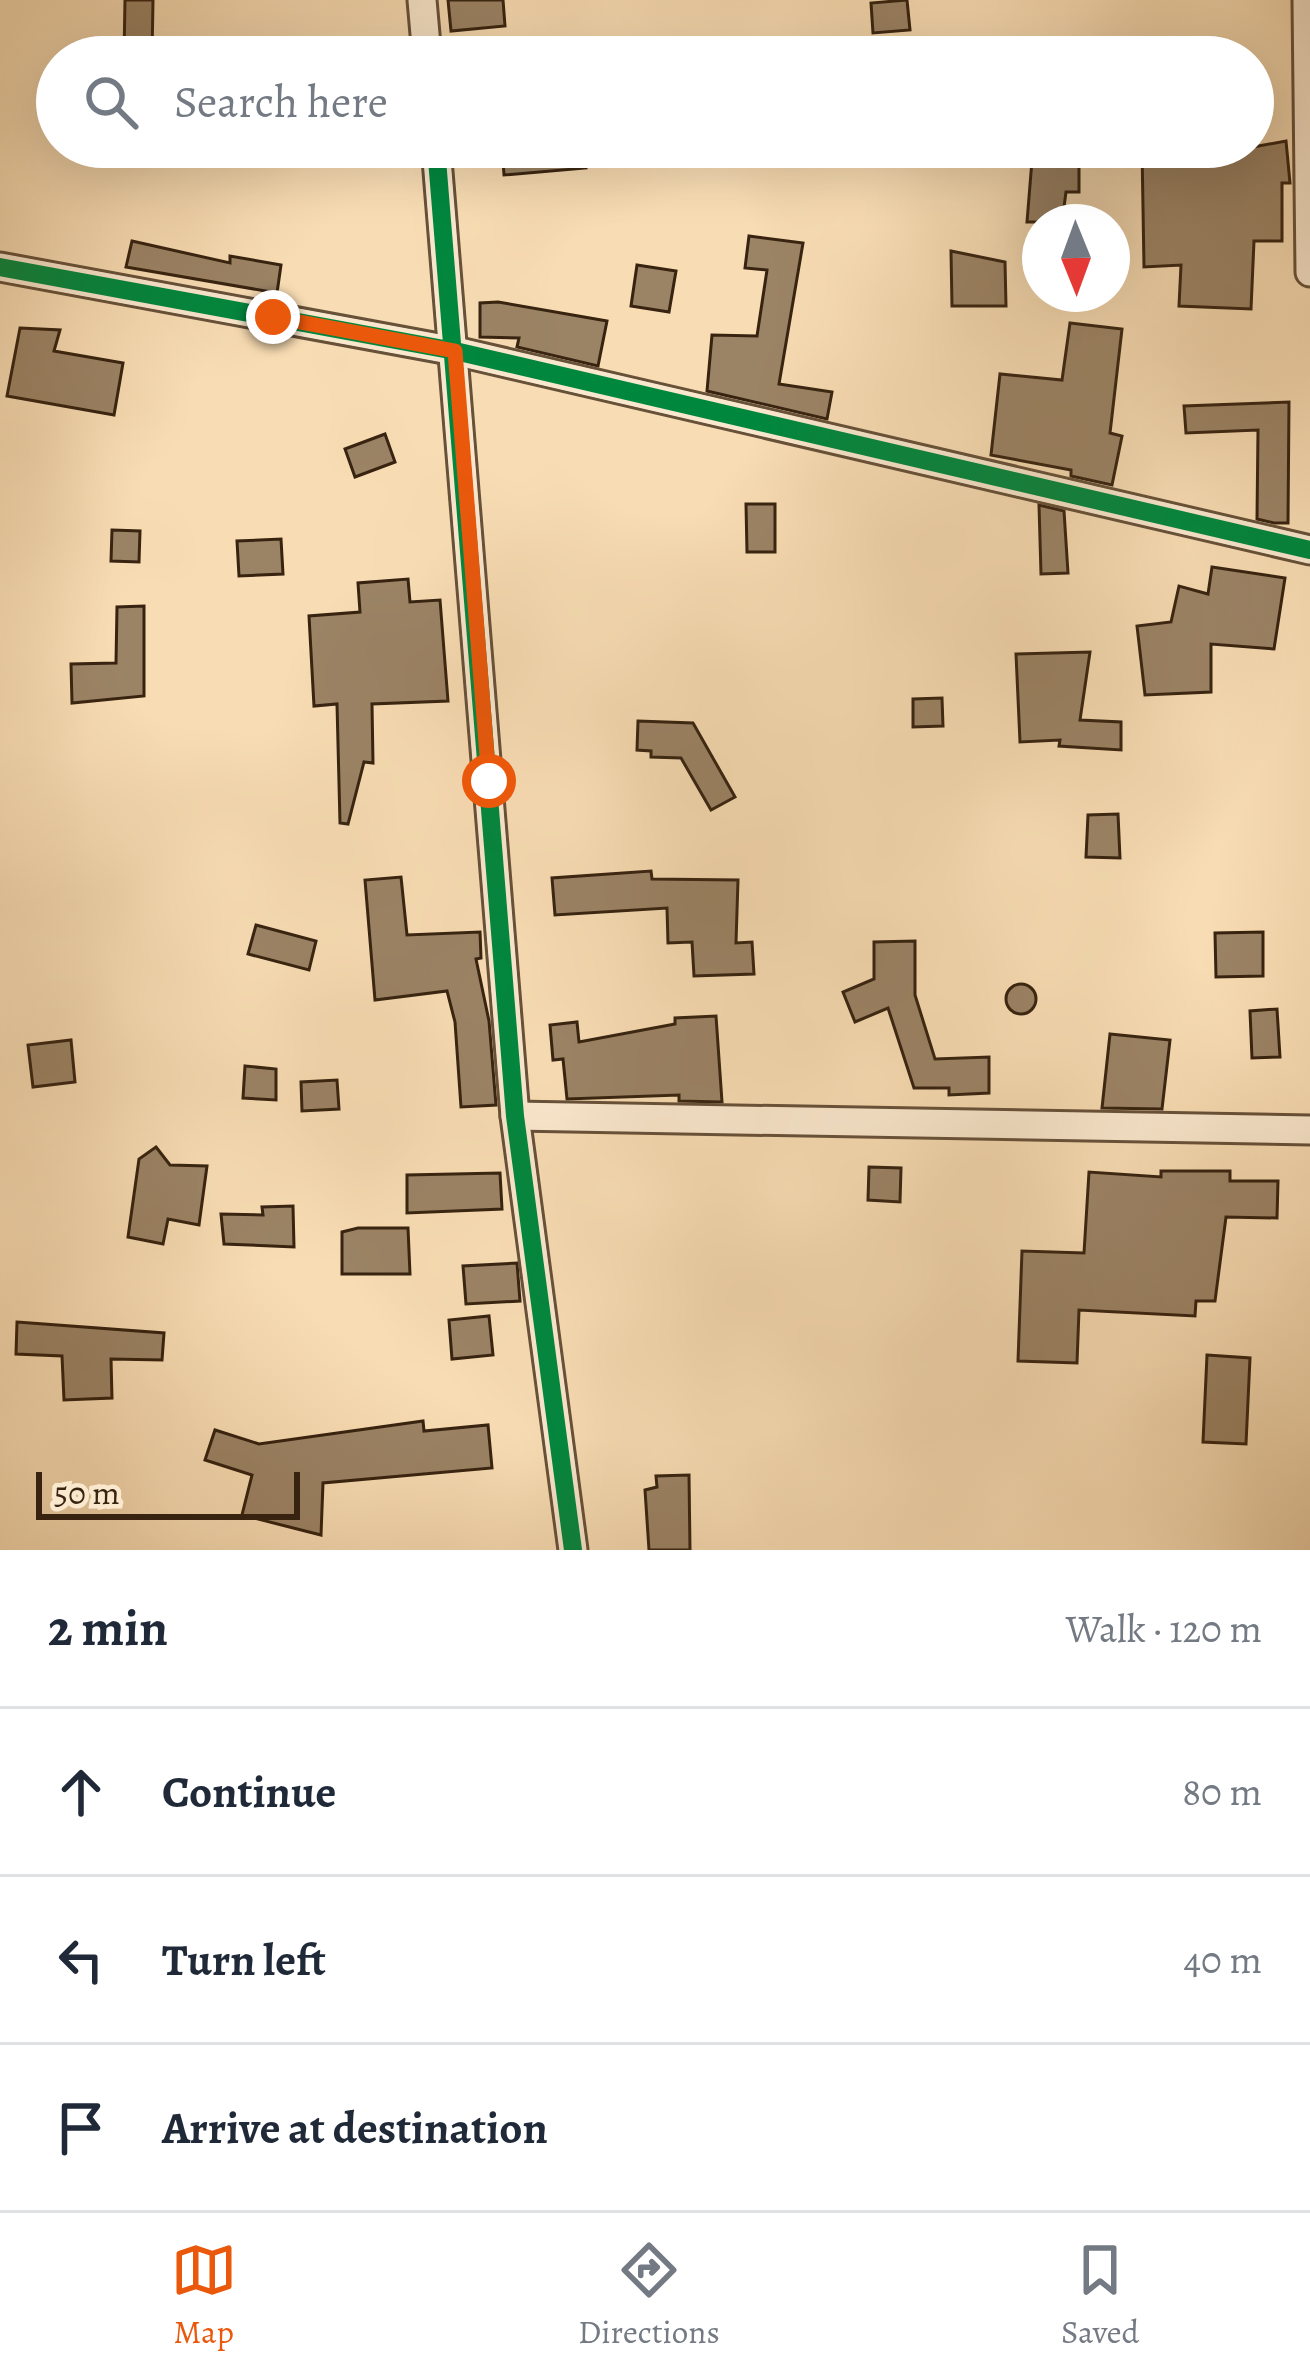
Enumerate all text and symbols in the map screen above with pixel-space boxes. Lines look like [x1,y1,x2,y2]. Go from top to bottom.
search box [36,36,1274,168]
icon: search [78,69,144,135]
text: Search here [174,71,388,133]
north arrow [1022,204,1130,312]
route end [246,290,300,344]
route start [462,754,516,808]
scale bar [36,1466,300,1519]
text: 50 m [54,1470,120,1515]
text: 2 min [48,1593,168,1663]
text: Walk · 120 m [1066,1602,1262,1655]
icon: ahead [48,1759,114,1825]
text: Continue [162,1761,336,1823]
text: 80 m [1182,1765,1262,1818]
icon: left [48,1927,114,1993]
text: Turn left [162,1929,326,1991]
text: 40 m [1183,1933,1262,1986]
icon: arrive [48,2095,114,2161]
text: Arrive at destination [162,2097,548,2159]
tab: Map [171,2237,237,2354]
tab: Directions [578,2237,720,2354]
tab: Saved [1061,2237,1139,2354]

